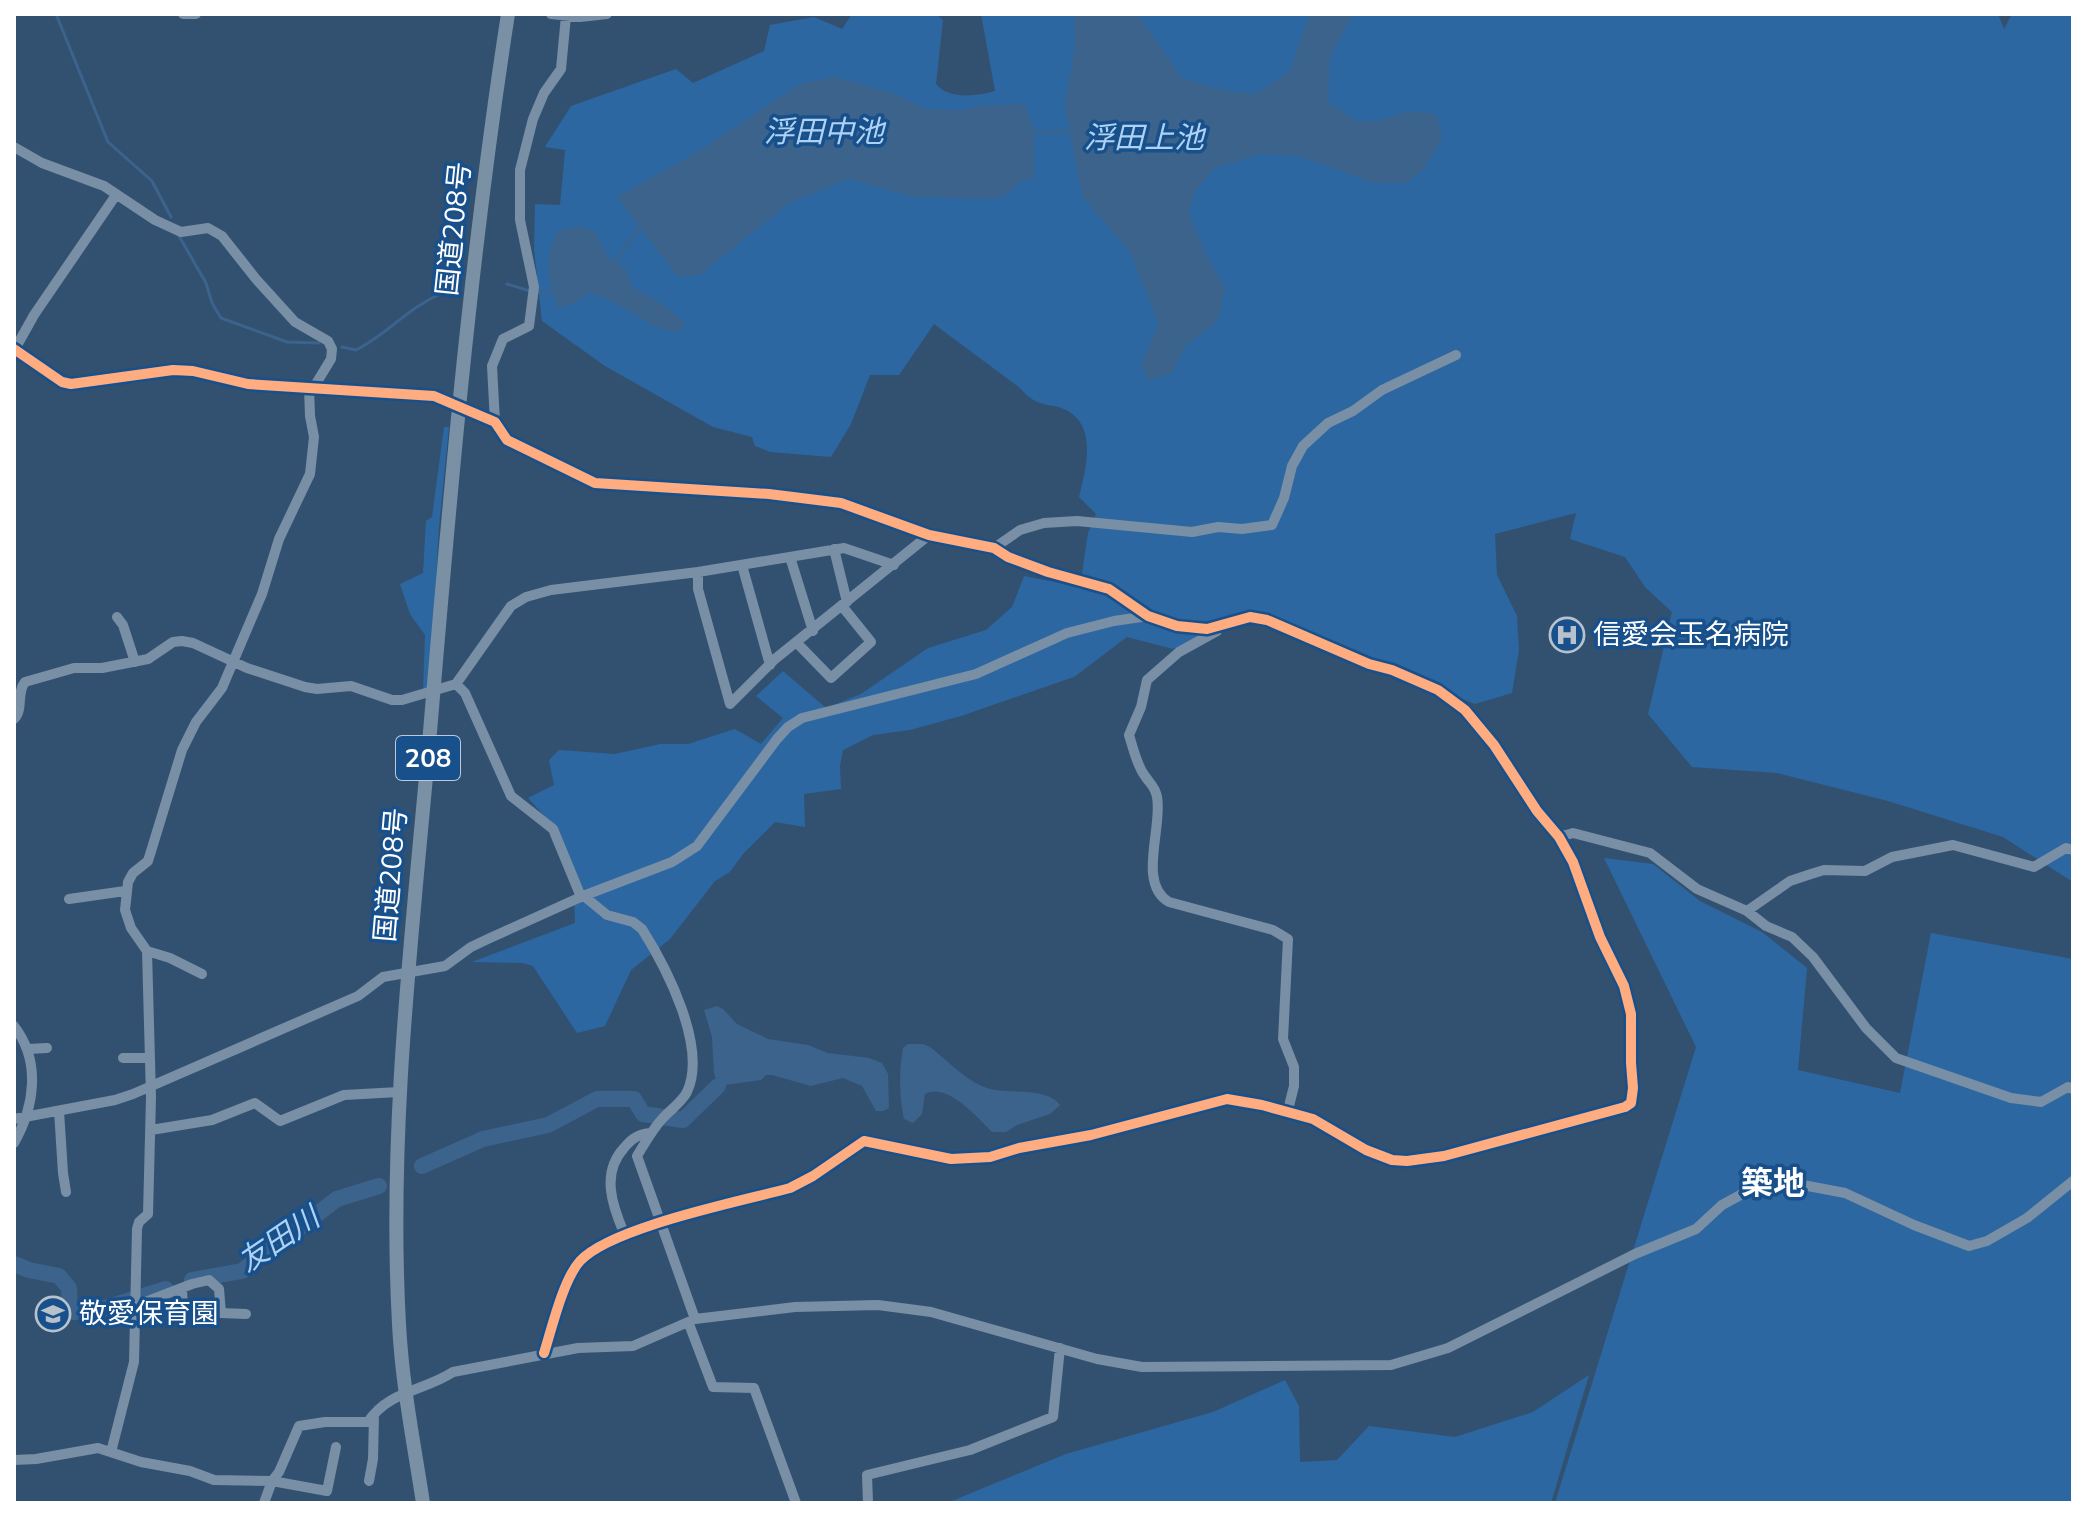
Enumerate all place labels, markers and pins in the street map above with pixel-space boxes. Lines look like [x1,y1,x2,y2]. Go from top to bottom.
hospital icon: 信愛会玉名病院 [1548,616,1586,654]
place label: 信愛会玉名病院 [1593,616,1789,654]
school or university icon: 敬愛保育園 [34,1295,72,1333]
place label: 敬愛保育園 [79,1295,219,1333]

